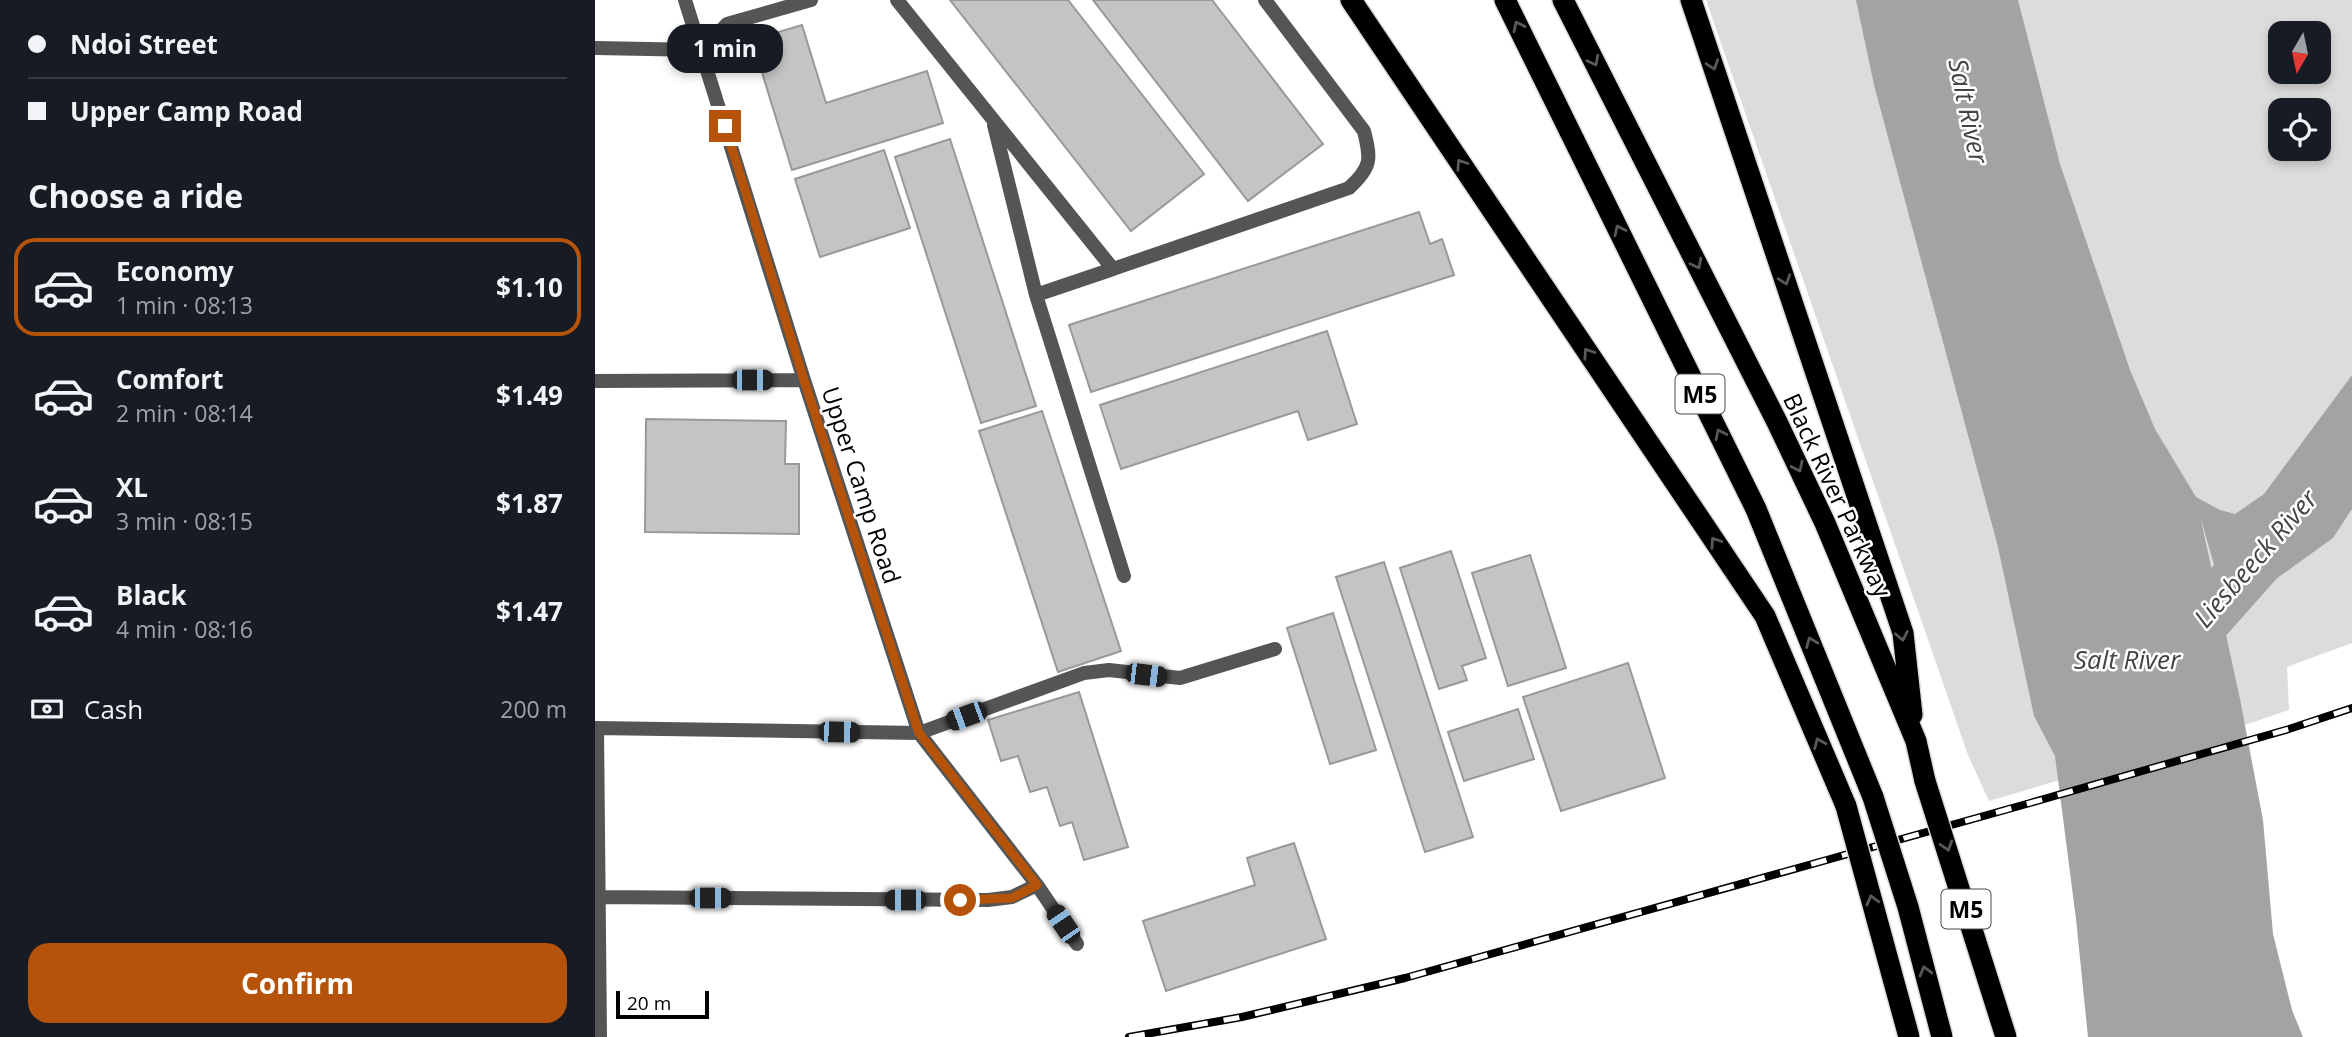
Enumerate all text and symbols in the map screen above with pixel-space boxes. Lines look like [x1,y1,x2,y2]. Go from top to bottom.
one-way arrow [1513,21,1527,33]
north arrow [2268,21,2331,84]
map controls [2268,21,2331,161]
callout: 1 min [667,24,783,74]
text: Ndoi Street [70,26,218,62]
text: 1 min [693,32,757,64]
one-way arrow [1585,54,1599,66]
water label: Salt River [1940,55,1998,168]
one-way arrow [1704,58,1719,70]
text: Upper Camp Road [70,93,303,129]
button: locate [2268,98,2331,161]
route end [709,110,741,142]
one-way arrow [1457,159,1469,172]
text: Choose a ride [28,174,243,217]
one-way arrow [1613,225,1627,237]
text: Economy [116,253,234,289]
icon: car [32,256,95,319]
one-way arrow [1688,257,1702,269]
text: $1.10 [496,269,563,305]
one-way arrow [1777,274,1791,286]
text: 1 min · 08:13 [116,289,253,321]
one-way arrow [1584,348,1596,361]
text: Comfort [116,361,223,397]
icon: car [32,364,95,427]
car [732,370,774,391]
road number: M5 [1675,374,1725,414]
text: $1.49 [496,377,563,413]
street label: Upper Camp Road [815,382,909,588]
street label: Black River Parkway [1776,388,1900,603]
text: 2 min · 08:14 [116,397,253,429]
one-way arrow [1714,429,1728,441]
one-way arrow [1790,460,1804,472]
text: XL [116,469,148,505]
icon: car [32,472,95,535]
water label: Liesbeeck River [2185,480,2326,635]
text: $1.87 [496,485,563,521]
text: 3 min · 08:15 [116,505,253,537]
one-way arrow [1711,537,1723,550]
text: Black [116,577,187,613]
icon: car [32,580,95,643]
text: $1.47 [496,593,563,629]
text: 4 min · 08:16 [116,613,253,645]
one-way arrow [1894,630,1909,642]
one-way arrow [1806,637,1820,649]
water label: Salt River [2074,641,2182,677]
car [1124,662,1169,688]
icon: cash [28,690,66,728]
text: Cash [84,691,143,727]
text: 200 m [500,693,567,725]
car [943,699,990,733]
car [818,721,861,743]
one-way arrow [1813,738,1827,750]
one-way arrow [1938,840,1953,852]
route start [944,884,976,916]
car [690,888,732,909]
car [885,890,927,911]
road number: M5 [1941,890,1991,928]
one-way arrow [1865,895,1880,907]
car [1043,901,1084,947]
button: Confirm [28,943,567,1023]
one-way arrow [1919,965,1933,977]
scale bar [616,988,709,1020]
text: 20 m [627,990,671,1016]

